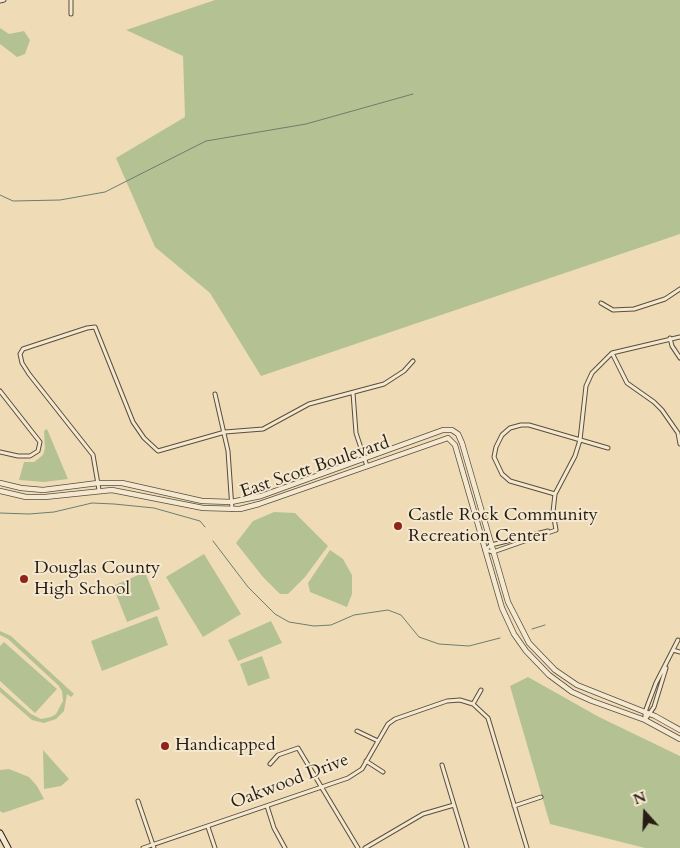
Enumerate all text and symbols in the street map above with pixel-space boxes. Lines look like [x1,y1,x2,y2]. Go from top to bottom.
street label: East Scott Boulevard [238,432,392,504]
place label: Castle Rock Community Recreation Center [408,505,598,548]
marker: Castle Rock Community Recreation Center [392,520,404,532]
place label: Douglas County High School [34,558,160,600]
marker: Douglas County High School [18,573,30,585]
place label: Handicapped [175,735,276,757]
marker: Handicapped [159,740,171,752]
street label: Oakwood Drive [228,750,352,814]
text: N [631,787,649,809]
north arrow [620,788,670,838]

